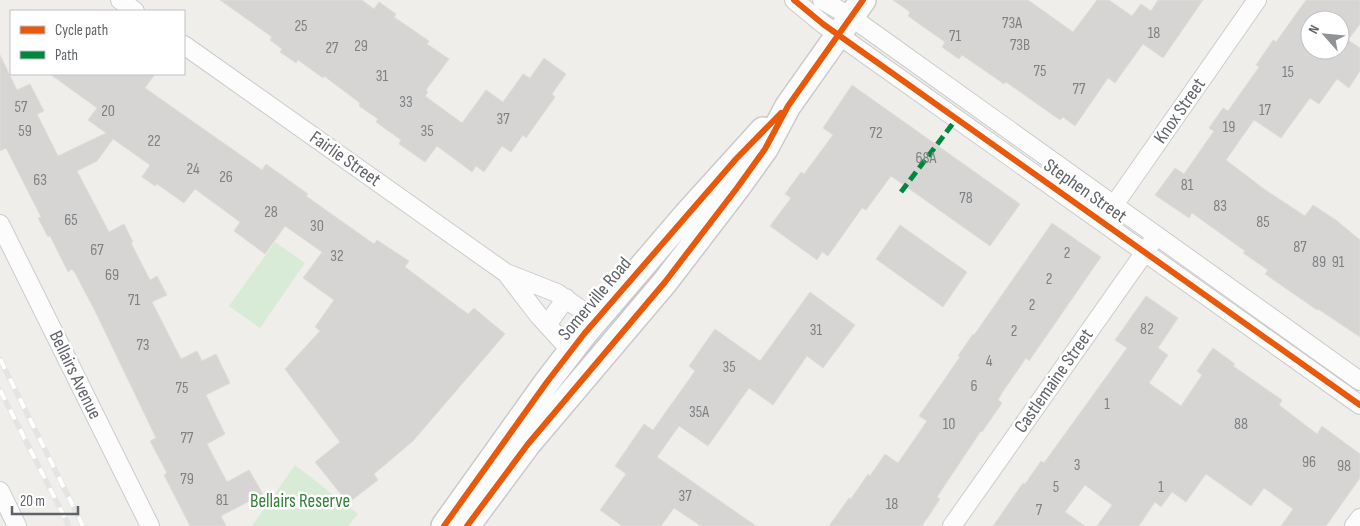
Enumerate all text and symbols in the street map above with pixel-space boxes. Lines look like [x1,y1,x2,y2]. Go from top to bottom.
legend [10,10,185,75]
north arrow [1300,10,1350,60]
house number: 73A [1002,14,1022,33]
house number: 25 [294,17,308,36]
text: Cycle path [55,21,108,40]
text: N [1305,22,1323,37]
house number: 18 [1148,24,1160,43]
house number: 71 [949,27,961,46]
house number: 73B [1010,36,1030,55]
house number: 29 [354,37,368,56]
house number: 27 [325,39,339,58]
text: Path [55,46,78,65]
house number: 75 [1034,62,1046,81]
house number: 15 [1282,63,1294,82]
house number: 31 [376,67,389,86]
street label: Knox Street [1149,74,1211,148]
house number: 77 [1073,80,1086,99]
house number: 33 [399,93,413,112]
house number: 57 [15,98,28,117]
house number: 17 [1259,101,1272,120]
house number: 20 [101,102,115,121]
house number: 37 [496,110,510,129]
house number: 19 [1223,118,1235,137]
house number: 59 [18,122,32,141]
house number: 35 [420,122,434,141]
house number: 72 [870,124,882,143]
street label: Fairlie Street [305,126,385,192]
house number: 22 [147,132,161,151]
house number: 68A [916,149,937,168]
street label: Stephen Street [1039,154,1131,228]
house number: 24 [186,160,200,179]
house number: 26 [219,168,233,187]
house number: 63 [33,171,47,190]
house number: 81 [1181,176,1194,195]
house number: 78 [959,189,973,208]
house number: 83 [1213,197,1227,216]
house number: 28 [264,203,278,222]
house number: 65 [64,211,78,230]
house number: 85 [1256,213,1270,232]
house number: 30 [310,217,324,236]
house number: 87 [1293,238,1307,257]
house number: 67 [90,241,104,260]
house number: 2 [1064,244,1070,263]
house number: 32 [330,247,344,266]
street label: Somerville Road [553,253,637,345]
house number: 89 [1312,253,1326,272]
house number: 91 [1332,253,1345,272]
house number: 69 [105,266,119,285]
house number: 2 [1046,270,1052,289]
house number: 71 [128,291,140,310]
house number: 2 [1029,296,1035,315]
house number: 82 [1140,320,1154,339]
house number: 31 [810,321,823,340]
house number: 2 [1011,322,1017,341]
street label: Castlemaine Street [1010,324,1098,438]
street label: Bellairs Avenue [44,327,106,423]
house number: 73 [136,336,150,355]
house number: 4 [986,352,993,371]
house number: 35 [722,358,736,377]
house number: 6 [970,377,978,396]
house number: 75 [176,379,188,398]
house number: 1 [1104,395,1110,414]
house number: 35A [689,403,709,422]
house number: 10 [943,415,955,434]
house number: 88 [1234,415,1248,434]
house number: 77 [181,429,194,448]
house number: 96 [1302,453,1316,472]
house number: 3 [1074,456,1080,475]
house number: 98 [1337,457,1351,476]
house number: 79 [180,470,194,489]
house number: 5 [1053,478,1059,497]
house number: 1 [1158,478,1164,497]
scale bar [12,484,79,516]
house number: 37 [678,487,692,506]
park label: Bellairs Reserve [250,490,350,513]
house number: 81 [216,491,229,510]
text: 20 m [20,492,45,511]
house number: 18 [886,495,898,514]
house number: 7 [1036,501,1043,520]

